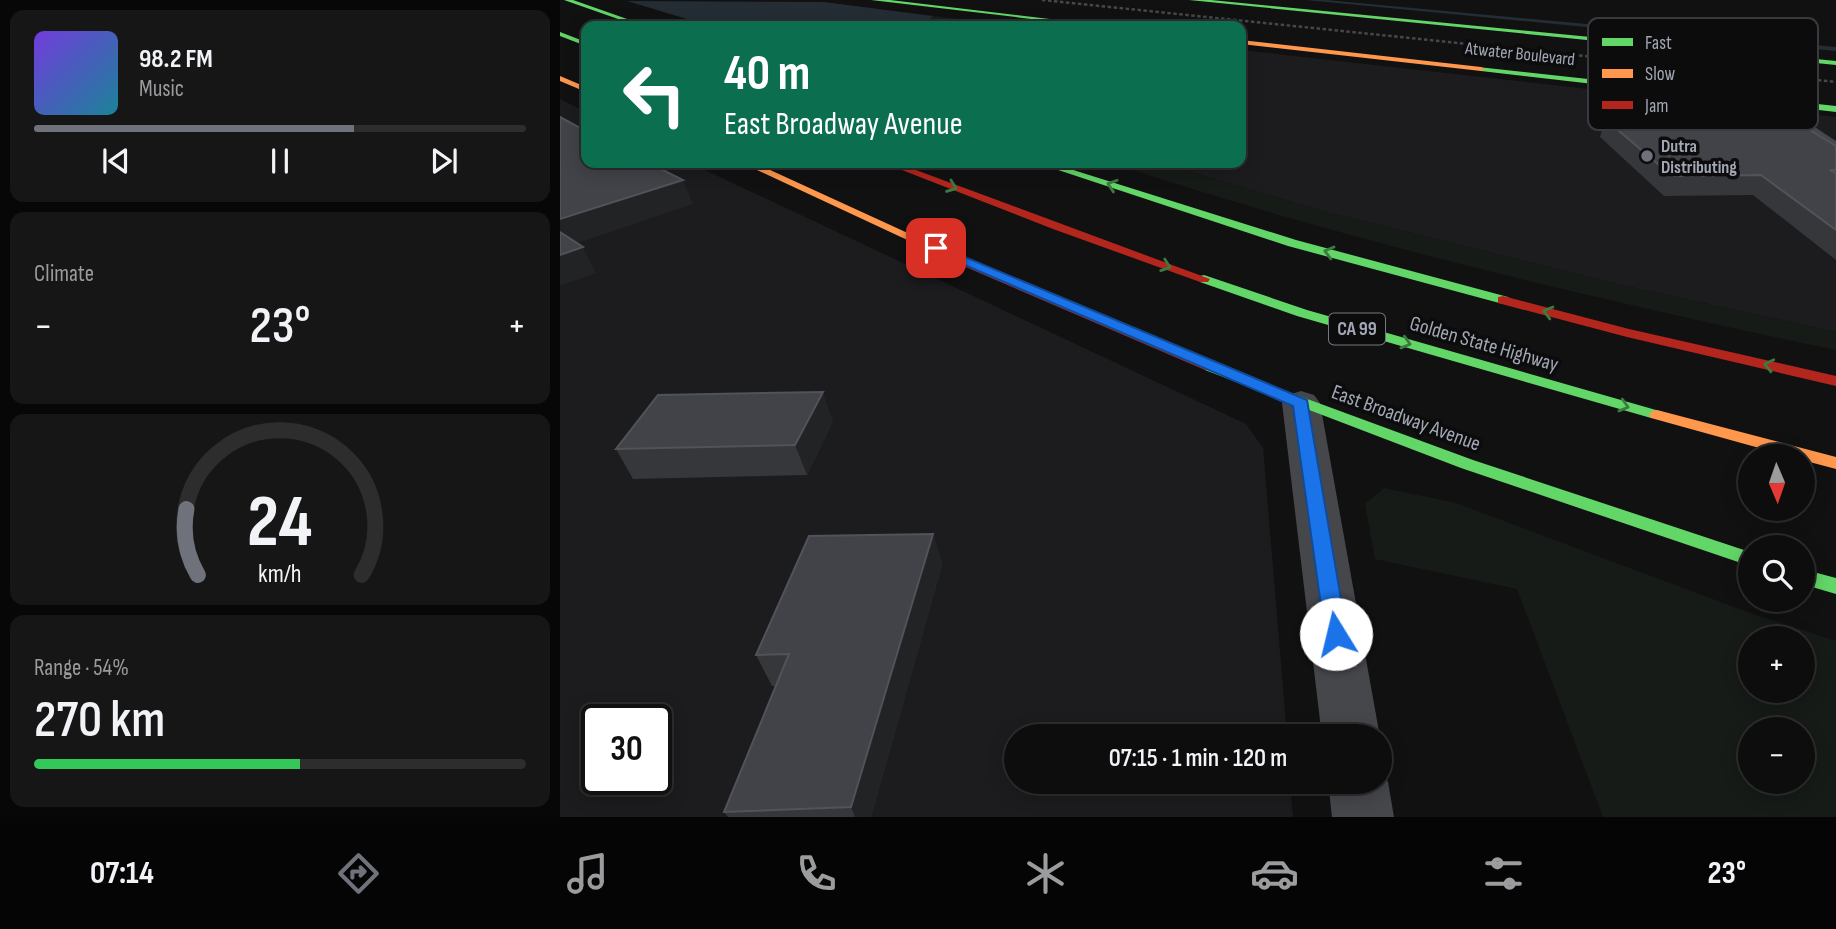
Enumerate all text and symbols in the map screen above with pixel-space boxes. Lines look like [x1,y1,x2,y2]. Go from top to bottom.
legend [1588,18,1818,130]
text: Fast [1645,32,1672,55]
street label: Atwater Boulevard [1463,38,1576,70]
text: 98.2 FM [139,44,213,75]
text: 40 m [724,45,810,104]
icon: left [609,49,700,140]
text: Slow [1645,63,1675,86]
text: Music [139,75,184,103]
text: Jam [1644,95,1668,118]
text: East Broadway Avenue [724,105,963,144]
place label: Dutra Distributing [1661,136,1737,178]
icon: previous [97,142,135,180]
icon: pause [261,142,299,180]
icon: next [425,142,463,180]
marker: Dutra Distributing [1639,148,1655,164]
one-way arrow [946,179,958,193]
one-way arrow [1106,179,1118,193]
pin [906,218,966,278]
icon: arrive [917,229,955,267]
one-way arrow [1323,246,1335,261]
one-way arrow [1159,258,1172,272]
text: Climate [34,260,94,288]
text: 23° [250,295,310,358]
text: − [34,304,53,349]
text: + [507,304,526,349]
one-way arrow [1543,306,1555,320]
street label: Golden State Highway [1407,311,1561,377]
road number: CA 99 [1329,314,1385,344]
one-way arrow [1399,335,1411,349]
one-way arrow [1764,359,1776,374]
street label: East Broadway Avenue [1328,379,1484,457]
one-way arrow [1618,397,1630,412]
north arrow [1738,444,1815,522]
map controls [1738,444,1815,794]
text: 24 [247,480,313,568]
button: search [1738,535,1815,612]
text: km/h [258,559,302,590]
position arrow [1299,597,1373,671]
button: + [1738,626,1815,703]
text: Range · 54% [34,654,129,682]
text: 270 km [34,689,165,752]
speed limit sign: 30 [581,704,672,795]
button: − [1738,717,1815,794]
text: 07:15 · 1 min · 120 m [1109,743,1287,774]
icon: directions [334,849,383,898]
icon: music [563,849,612,898]
icon: phone [792,849,841,898]
icon: climate [1021,849,1070,898]
icon: car [1250,849,1299,898]
icon: filters [1479,849,1528,898]
text: 07:14 [90,854,154,893]
text: 23° [1707,854,1746,893]

